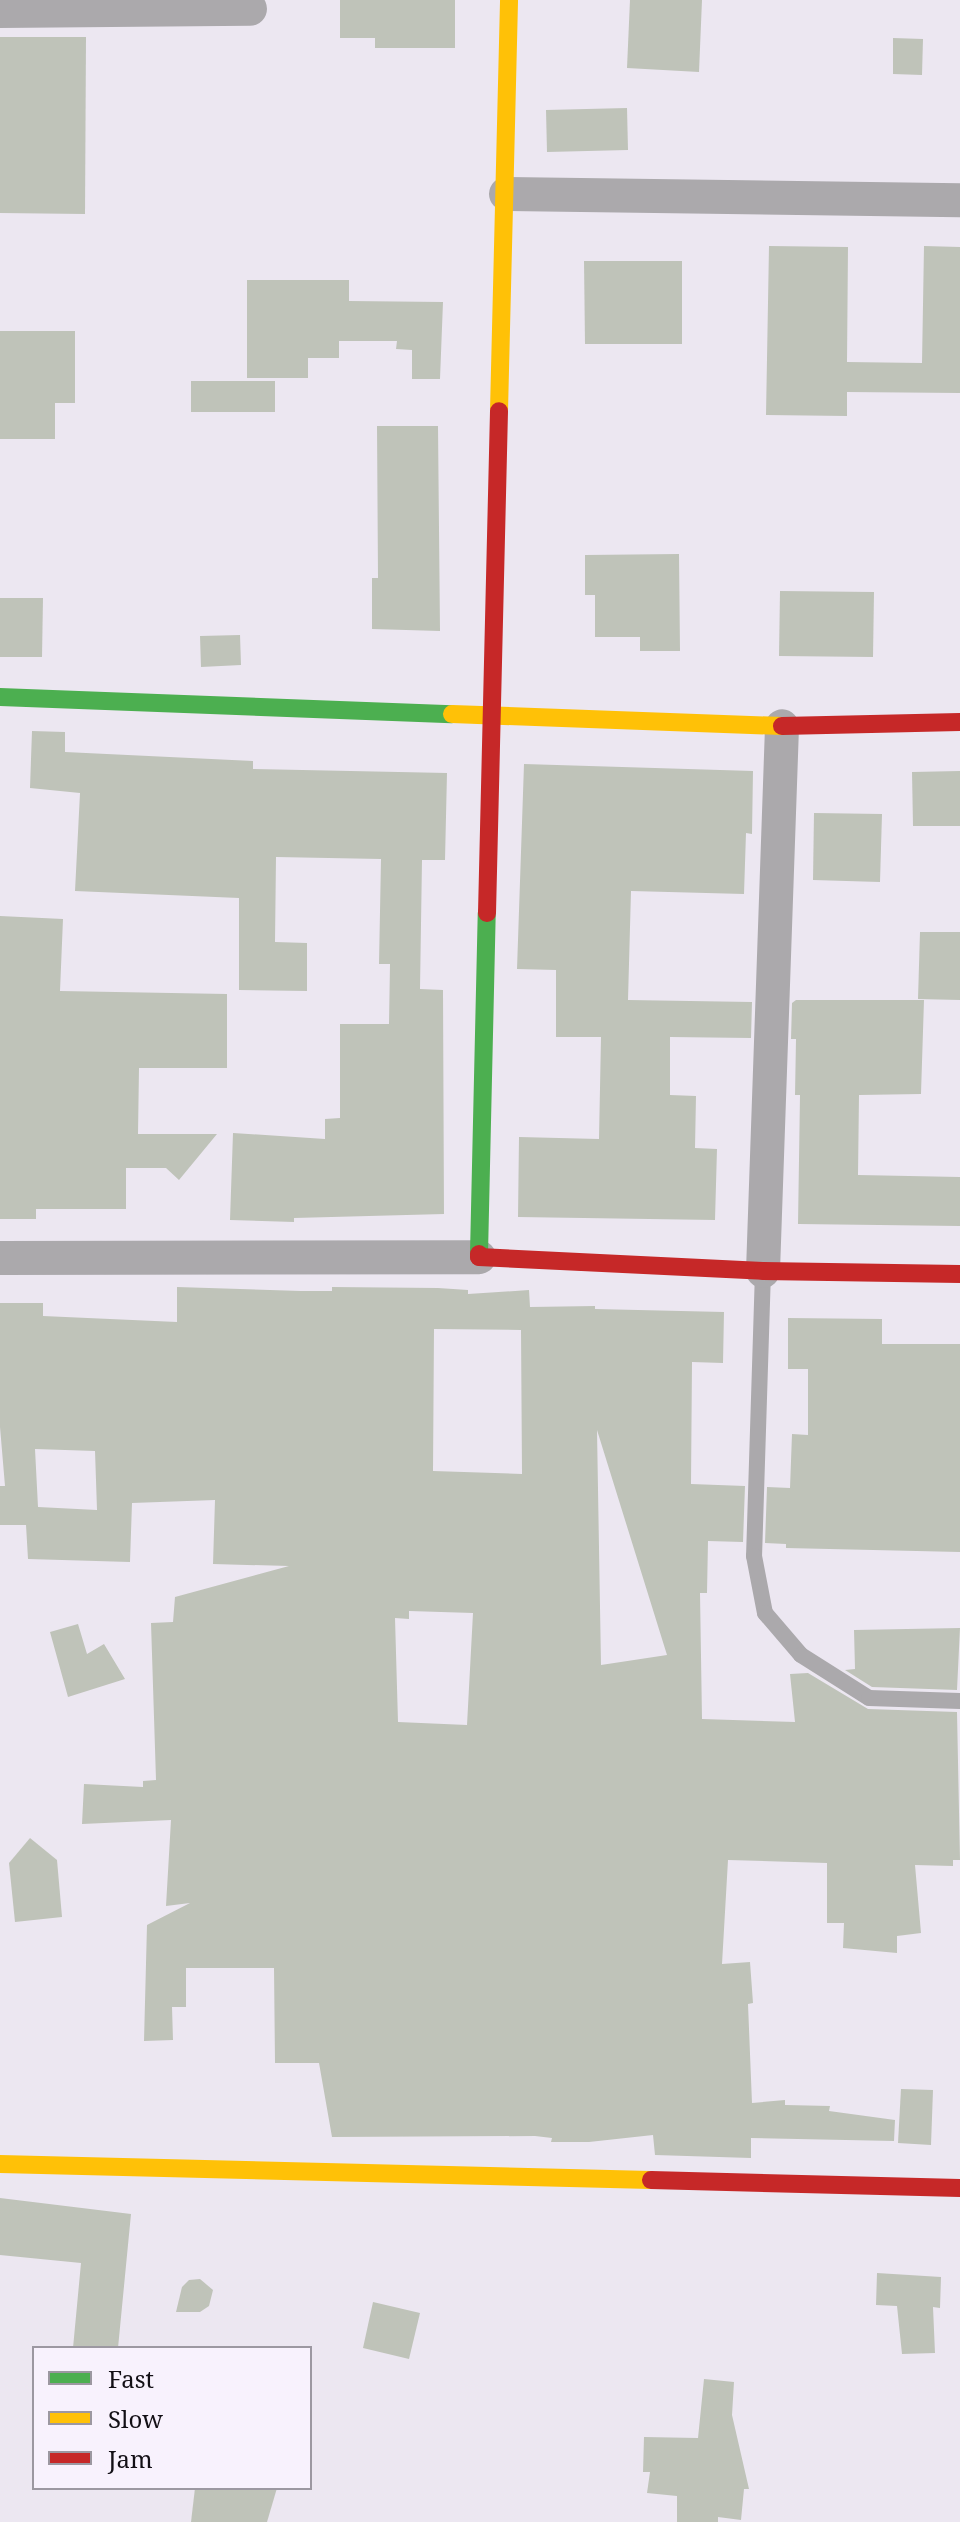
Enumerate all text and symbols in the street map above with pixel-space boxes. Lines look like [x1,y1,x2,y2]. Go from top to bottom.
legend [32,2346,312,2490]
text: Fast [108,2362,154,2395]
text: Slow [108,2402,163,2435]
text: Jam [108,2442,153,2475]

